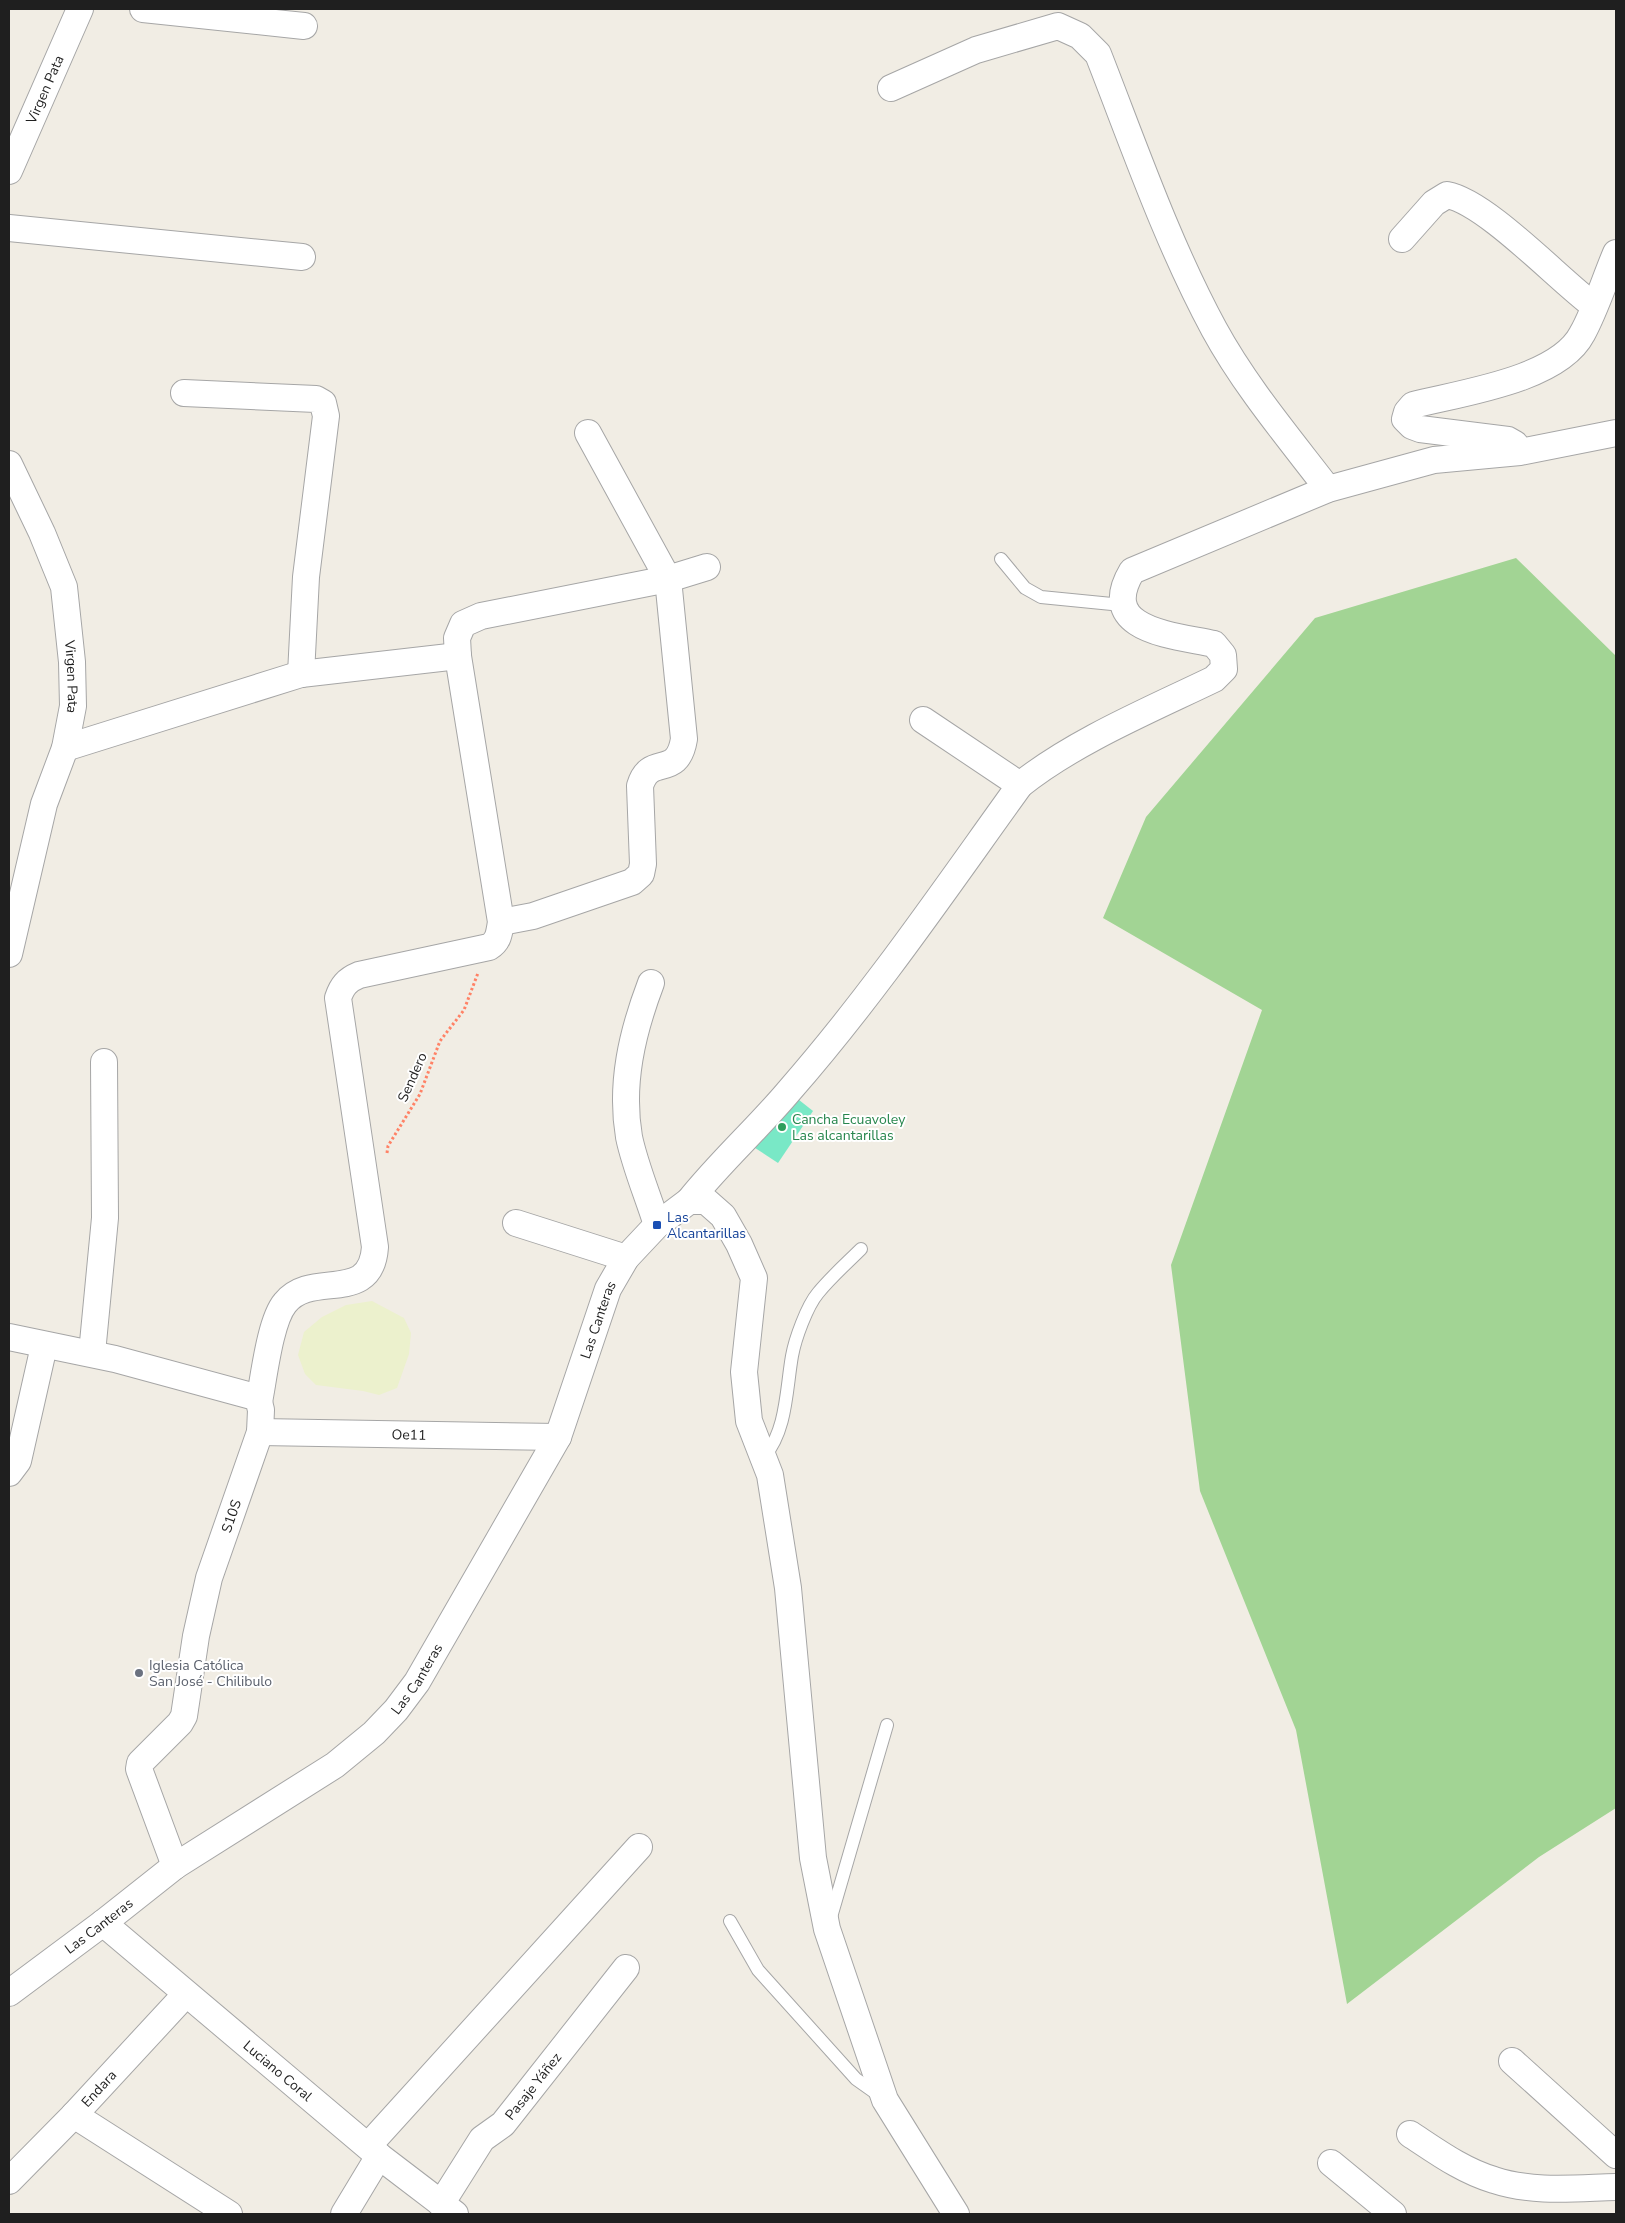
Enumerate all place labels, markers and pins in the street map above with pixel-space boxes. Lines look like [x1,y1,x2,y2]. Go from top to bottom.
place label: Cancha Ecuavoley Las alcantarillas [792,1110,906,1145]
marker: Cancha Ecuavoley Las alcantarillas [776,1121,788,1133]
place label: Las Alcantarillas [667,1208,746,1243]
marker: Las Alcantarillas [651,1219,663,1231]
place label: Iglesia Católica San José - Chilibulo [149,1656,272,1691]
marker: Iglesia Católica San José - Chilibulo [133,1667,145,1679]

